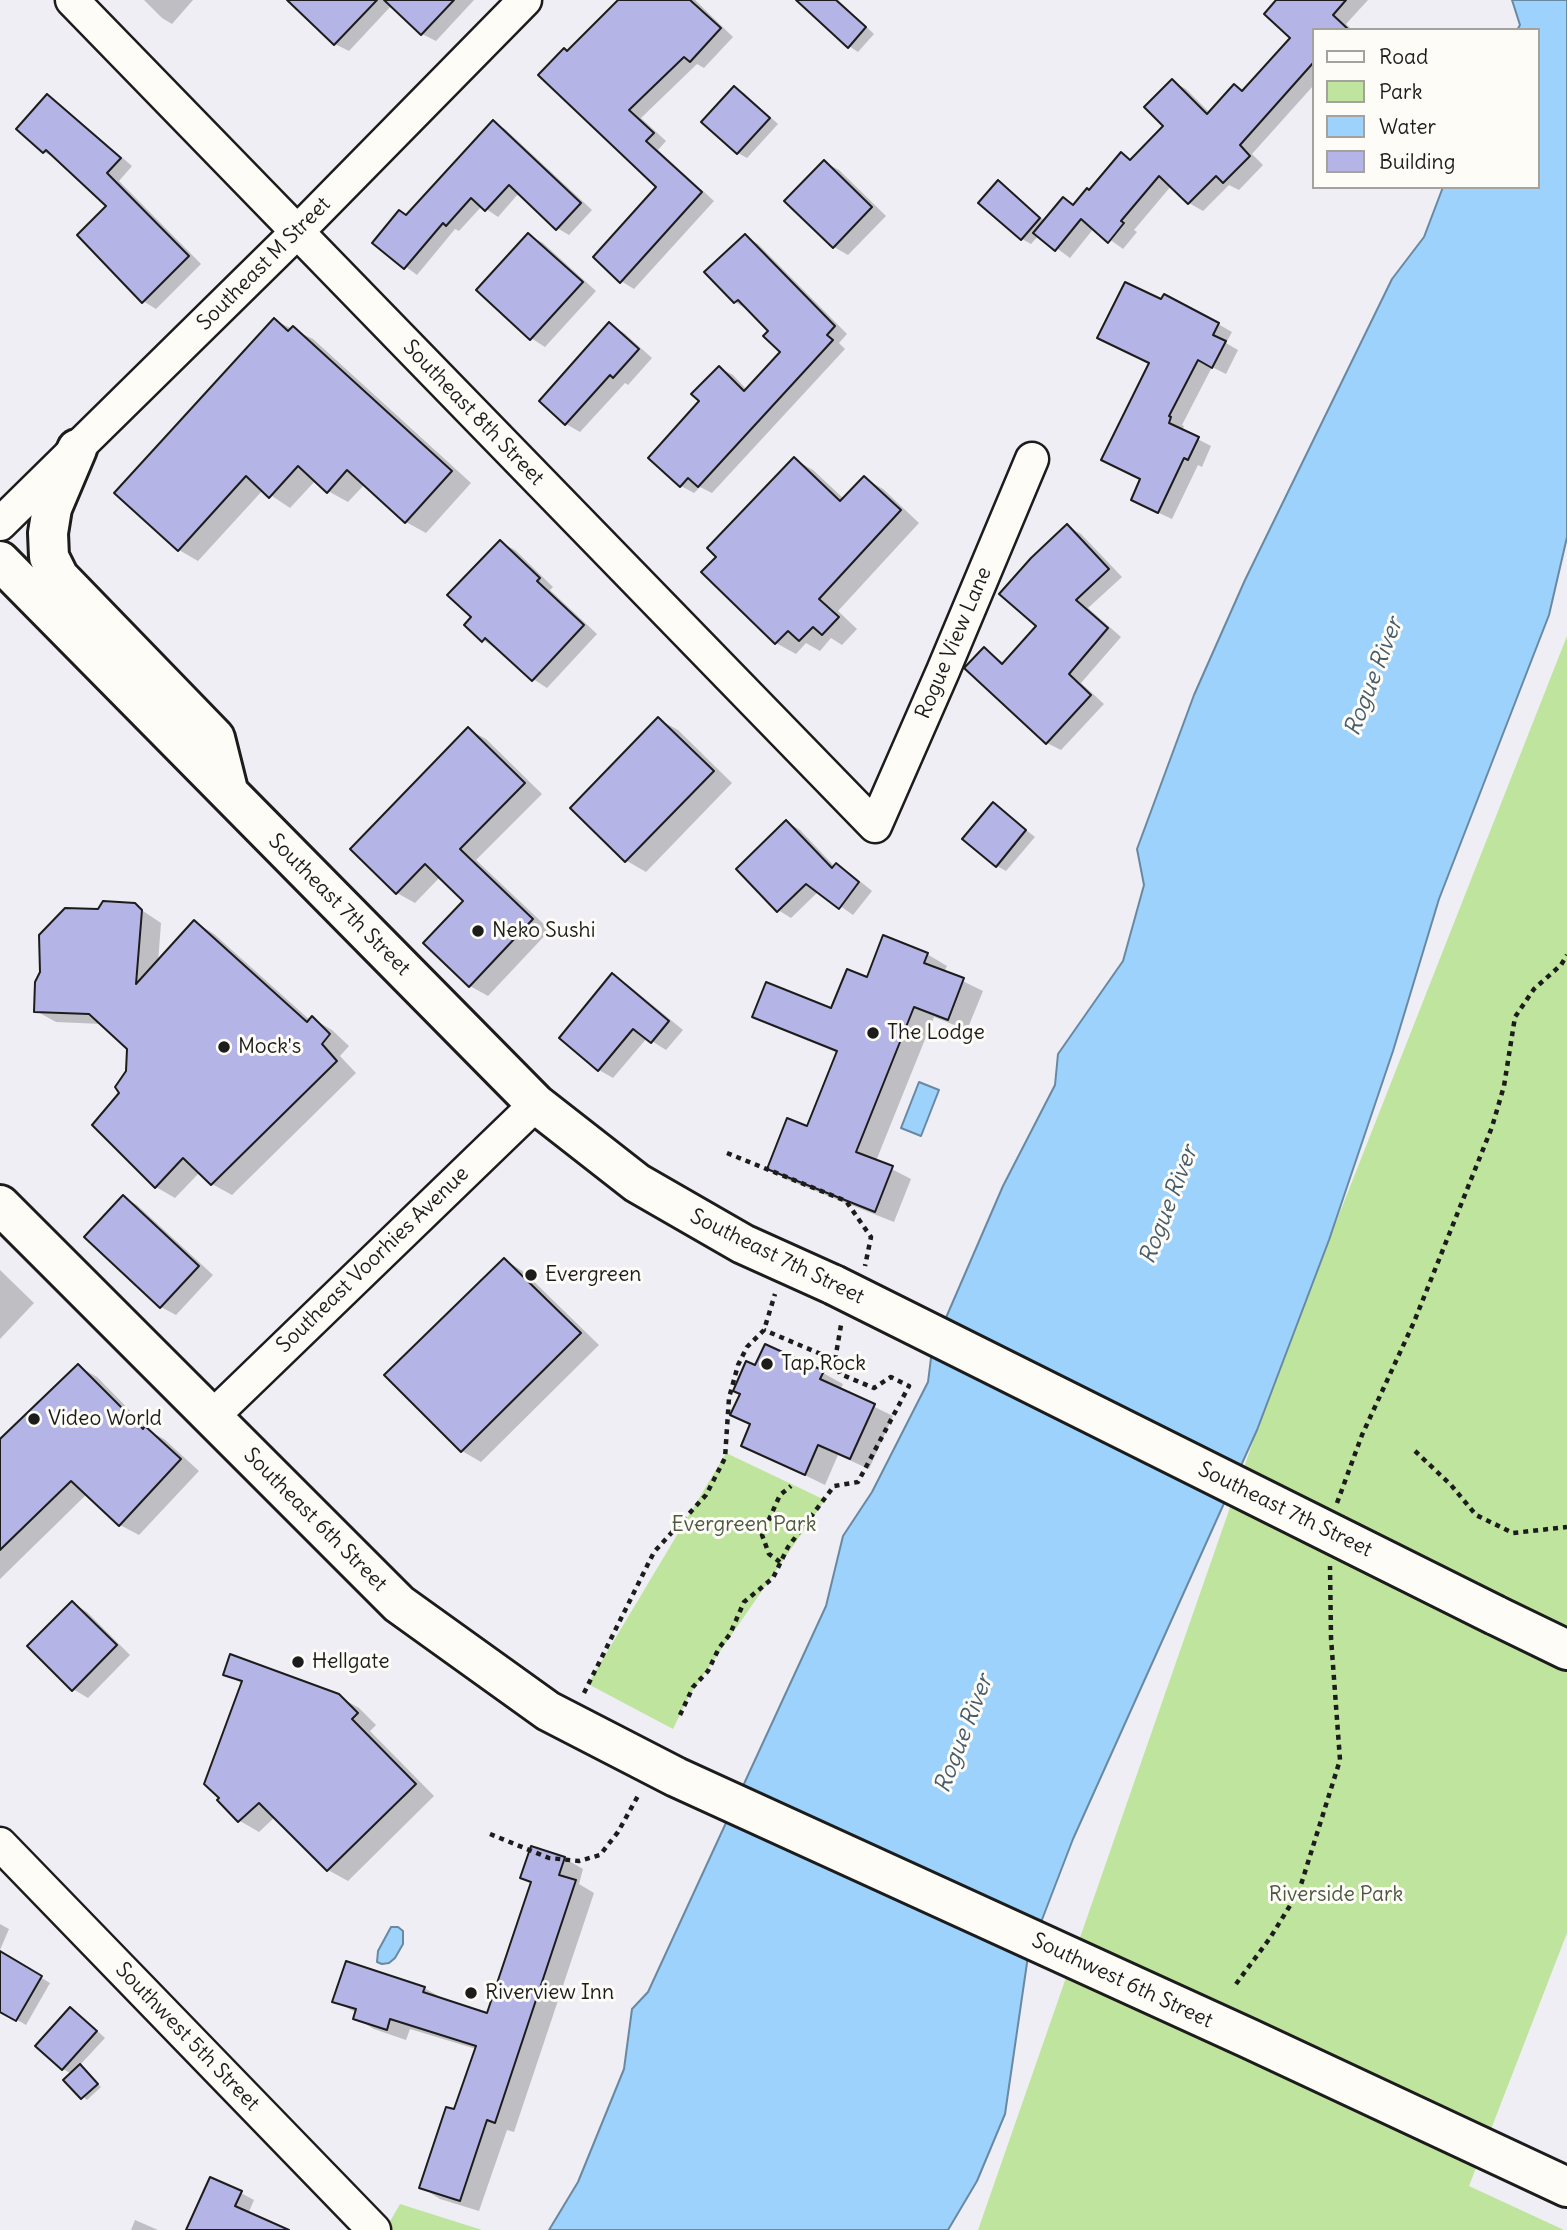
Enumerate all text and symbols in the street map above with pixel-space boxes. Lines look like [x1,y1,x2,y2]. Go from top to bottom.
legend [1312,28,1539,189]
text: Road [1379,43,1428,70]
text: Park [1379,78,1422,105]
text: Water [1379,113,1436,140]
text: Building [1379,148,1455,175]
street label: Southeast M Street [192,192,336,336]
street label: Southeast 8th Street [397,335,549,491]
street label: Rogue View Lane [911,563,997,723]
water label: Rogue River [1339,614,1409,740]
street label: Southeast 7th Street [263,829,415,981]
place label: Neko Sushi [492,918,595,944]
marker: Neko Sushi [470,923,486,939]
place label: The Lodge [887,1020,985,1046]
marker: The Lodge [865,1025,881,1041]
place label: Mock's [238,1034,301,1060]
marker: Mock's [216,1039,232,1055]
water label: Rogue River [1134,1142,1204,1268]
street label: Southeast Voorhies Avenue [272,1162,474,1358]
street label: Southeast 7th Street [686,1204,868,1310]
place label: Evergreen [545,1262,641,1288]
marker: Evergreen [523,1267,539,1283]
place label: Tap Rock [781,1351,866,1377]
marker: Tap Rock [759,1356,775,1372]
place label: Video World [48,1406,162,1432]
marker: Video World [26,1411,42,1427]
street label: Southeast 6th Street [238,1443,392,1597]
street label: Southeast 7th Street [1194,1457,1376,1563]
park label: Evergreen Park [672,1512,816,1538]
place label: Hellgate [312,1649,390,1675]
marker: Hellgate [290,1654,306,1670]
water label: Rogue River [929,1671,999,1797]
park label: Riverside Park [1269,1882,1403,1908]
street label: Southwest 6th Street [1028,1928,1216,2034]
street label: Southwest 5th Street [110,1958,264,2116]
place label: Riverview Inn [485,1980,614,2006]
marker: Riverview Inn [463,1985,479,2001]

